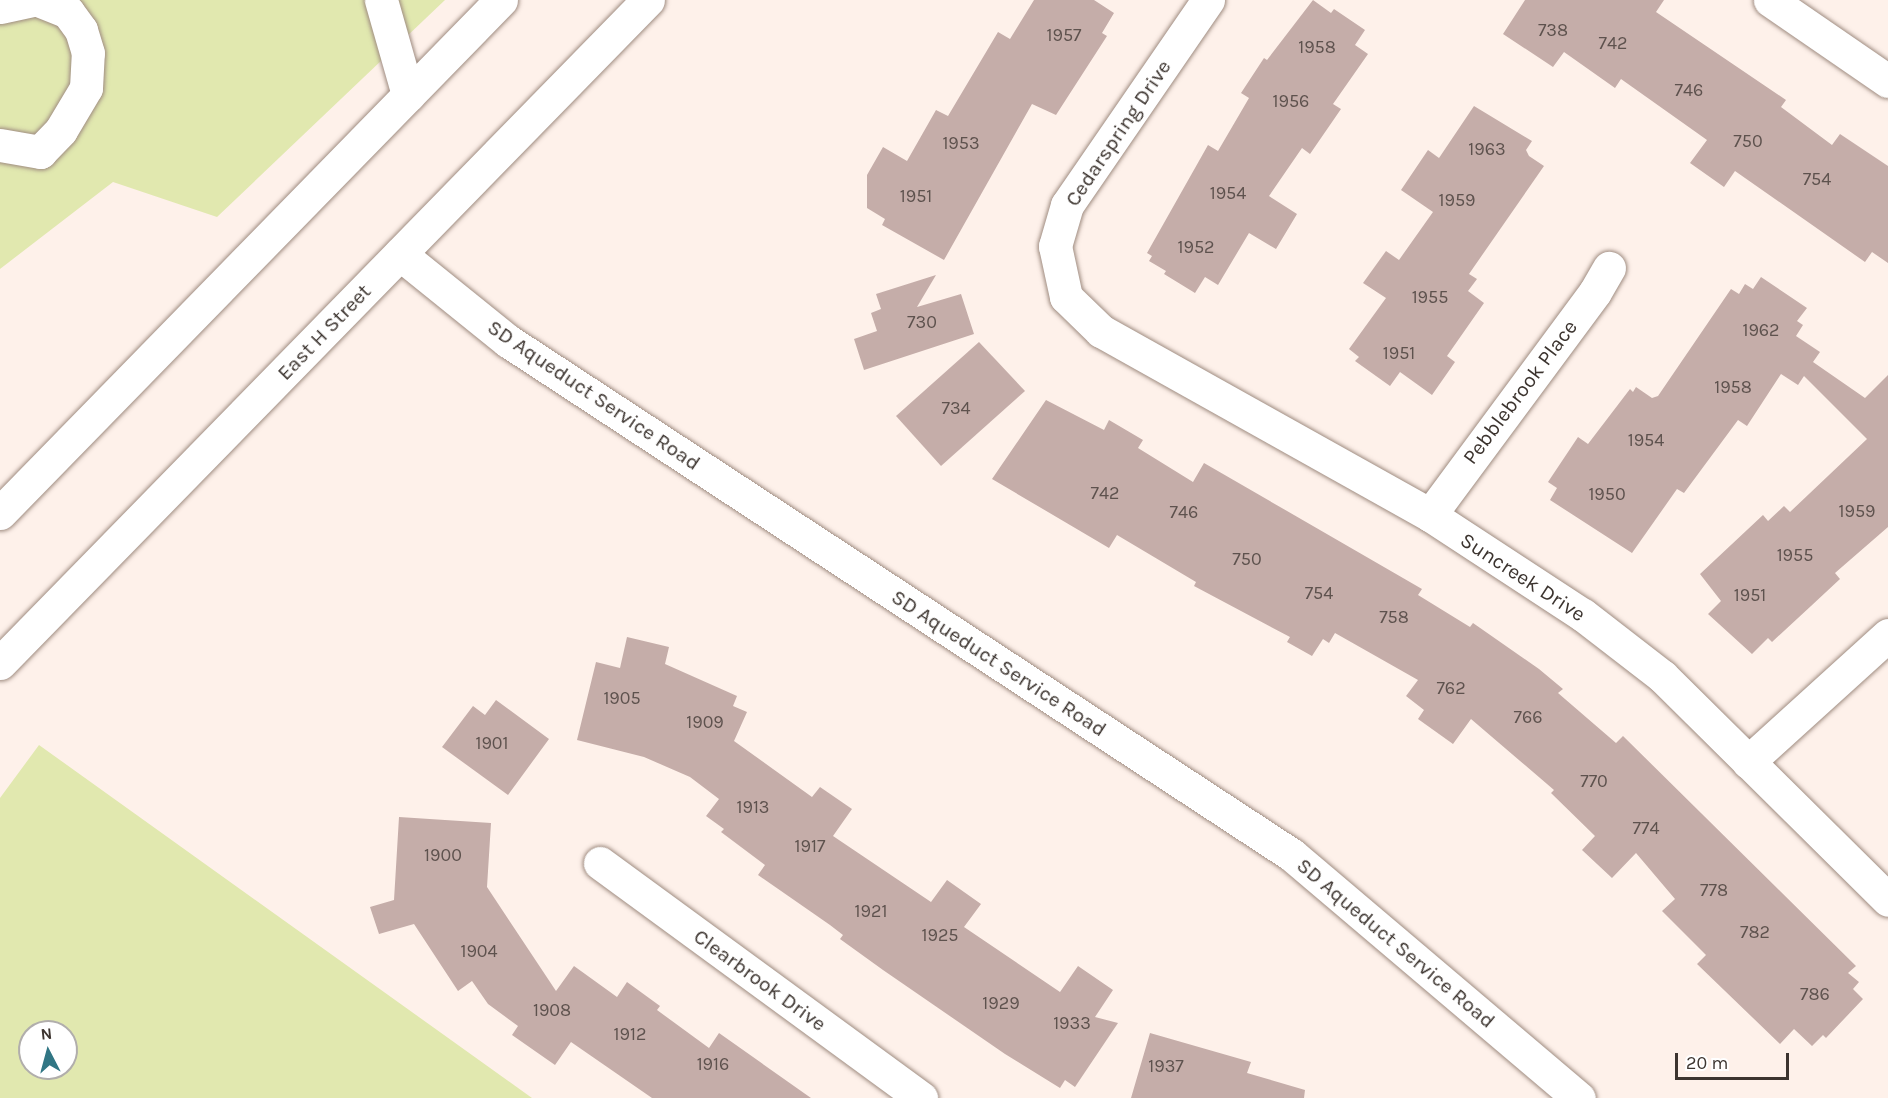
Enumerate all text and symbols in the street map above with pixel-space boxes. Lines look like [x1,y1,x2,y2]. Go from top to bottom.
house number: 738 [1538,19,1568,41]
house number: 1957 [1046,24,1082,46]
house number: 742 [1599,32,1627,54]
house number: 1958 [1298,36,1336,58]
street label: Cedarspring Drive [1060,55,1176,211]
house number: 746 [1675,79,1703,101]
house number: 1956 [1273,90,1309,112]
house number: 750 [1733,130,1763,152]
house number: 1953 [942,132,980,154]
house number: 1963 [1468,138,1506,160]
house number: 754 [1803,168,1831,190]
house number: 1954 [1210,182,1246,204]
house number: 1951 [900,185,932,207]
house number: 1959 [1439,189,1475,211]
house number: 1952 [1178,236,1214,258]
street label: East H Street [272,279,376,385]
house number: 1955 [1412,286,1448,308]
house number: 730 [907,311,937,333]
street label: SD Aqueduct Service Road [483,314,705,476]
street label: Pebblebrook Place [1457,315,1583,469]
house number: 1962 [1742,319,1780,341]
house number: 1951 [1383,342,1415,364]
house number: 1958 [1714,376,1752,398]
house number: 734 [941,397,971,419]
house number: 1954 [1628,429,1664,451]
house number: 742 [1091,482,1119,504]
house number: 1950 [1588,483,1626,505]
house number: 1959 [1839,500,1875,522]
house number: 746 [1170,501,1198,523]
street label: Suncreek Drive [1456,527,1590,627]
house number: 1955 [1777,544,1813,566]
house number: 750 [1232,548,1262,570]
house number: 754 [1305,582,1333,604]
street label: SD Aqueduct Service Road [887,584,1111,742]
house number: 1951 [1734,584,1766,606]
house number: 758 [1379,606,1409,628]
house number: 762 [1436,677,1466,699]
house number: 1905 [603,687,641,709]
house number: 766 [1513,706,1543,728]
house number: 1909 [686,711,724,733]
house number: 1901 [475,732,509,754]
house number: 770 [1580,770,1608,792]
house number: 1913 [737,796,769,818]
house number: 774 [1633,817,1659,839]
house number: 1917 [795,835,825,857]
house number: 1900 [424,844,462,866]
street label: SD Aqueduct Service Road [1292,853,1500,1033]
house number: 778 [1700,879,1728,901]
house number: 1921 [855,900,887,922]
house number: 782 [1740,921,1770,943]
street label: Clearbrook Drive [689,924,831,1036]
house number: 1925 [922,924,958,946]
house number: 1904 [460,940,498,962]
house number: 786 [1800,983,1830,1005]
house number: 1929 [982,992,1020,1014]
house number: 1908 [533,999,571,1021]
house number: 1933 [1053,1012,1091,1034]
north arrow [18,1020,78,1080]
house number: 1912 [614,1023,646,1045]
text: N [40,1024,53,1044]
scale bar [1678,1041,1792,1079]
text: 20 m [1686,1052,1728,1074]
house number: 1916 [697,1053,729,1075]
house number: 1937 [1148,1055,1184,1077]

